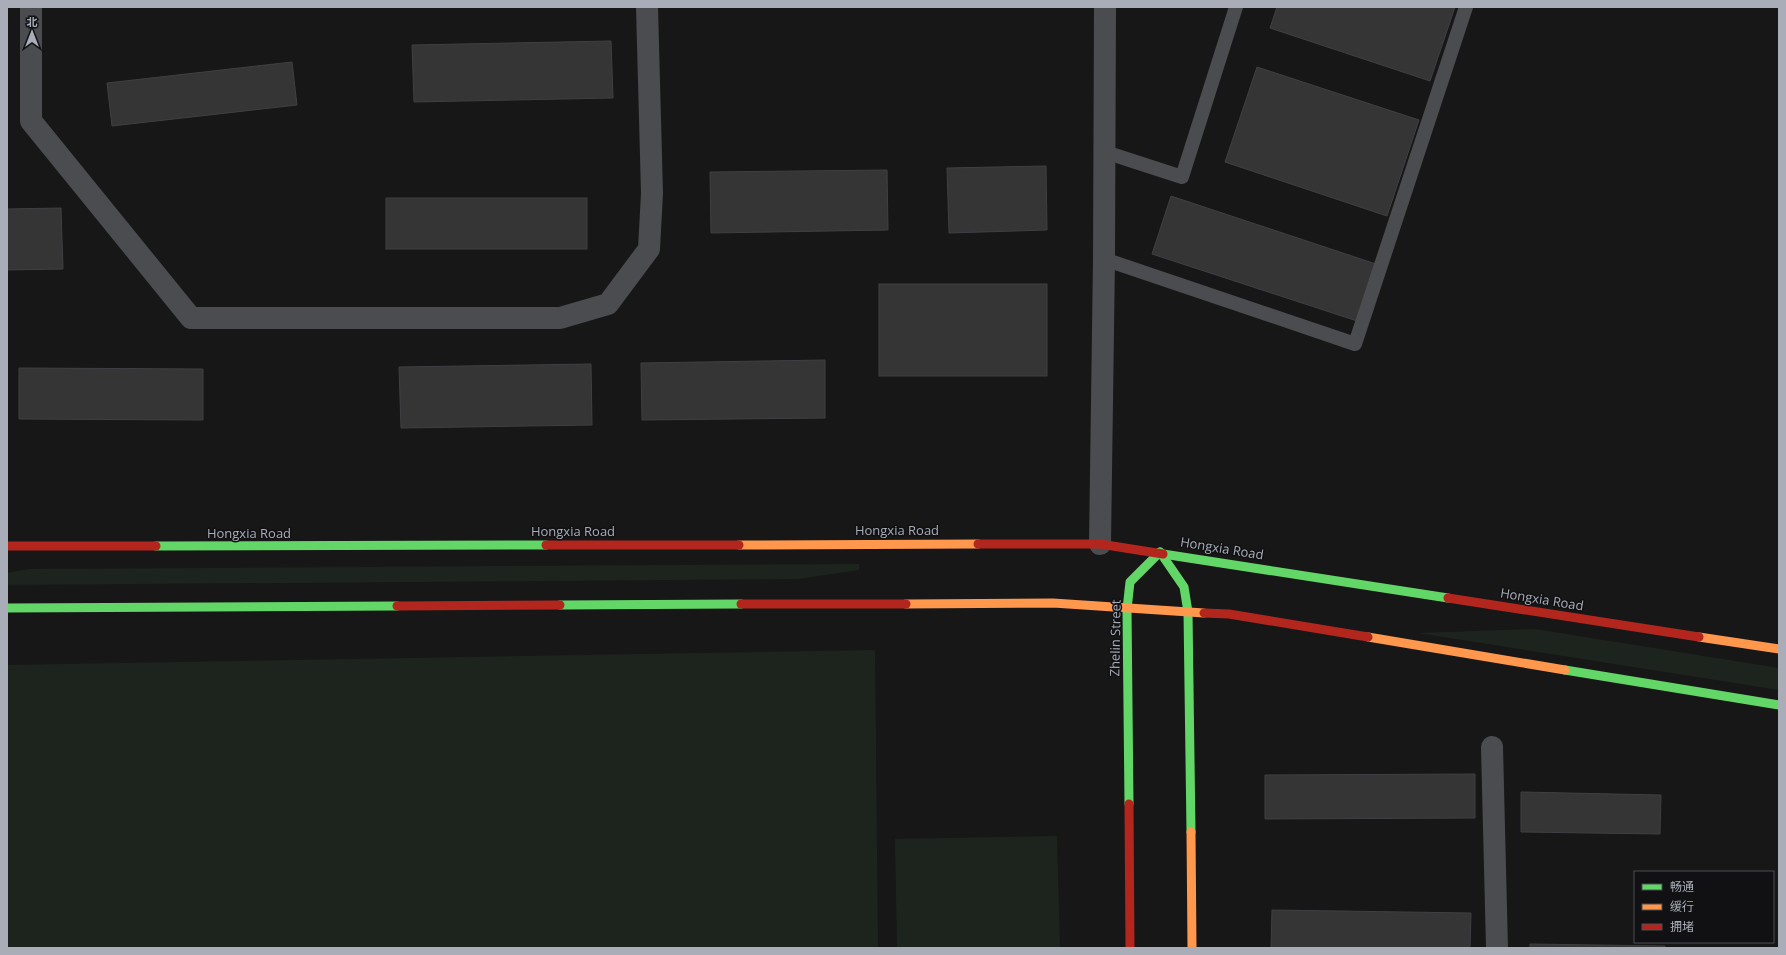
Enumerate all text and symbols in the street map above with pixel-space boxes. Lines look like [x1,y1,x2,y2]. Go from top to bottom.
north arrow [12,12,52,52]
text: 北 [27,14,38,29]
street label: Hongxia Road [855,521,939,539]
street label: Hongxia Road [531,522,615,540]
street label: Hongxia Road [207,524,291,542]
street label: Hongxia Road [1179,533,1265,563]
street label: Hongxia Road [1499,584,1585,614]
street label: Zhelin Street [1105,599,1125,677]
legend [1634,871,1774,943]
text: 畅通 [1670,878,1694,895]
text: 缓行 [1670,898,1694,915]
text: 拥堵 [1670,918,1694,935]

